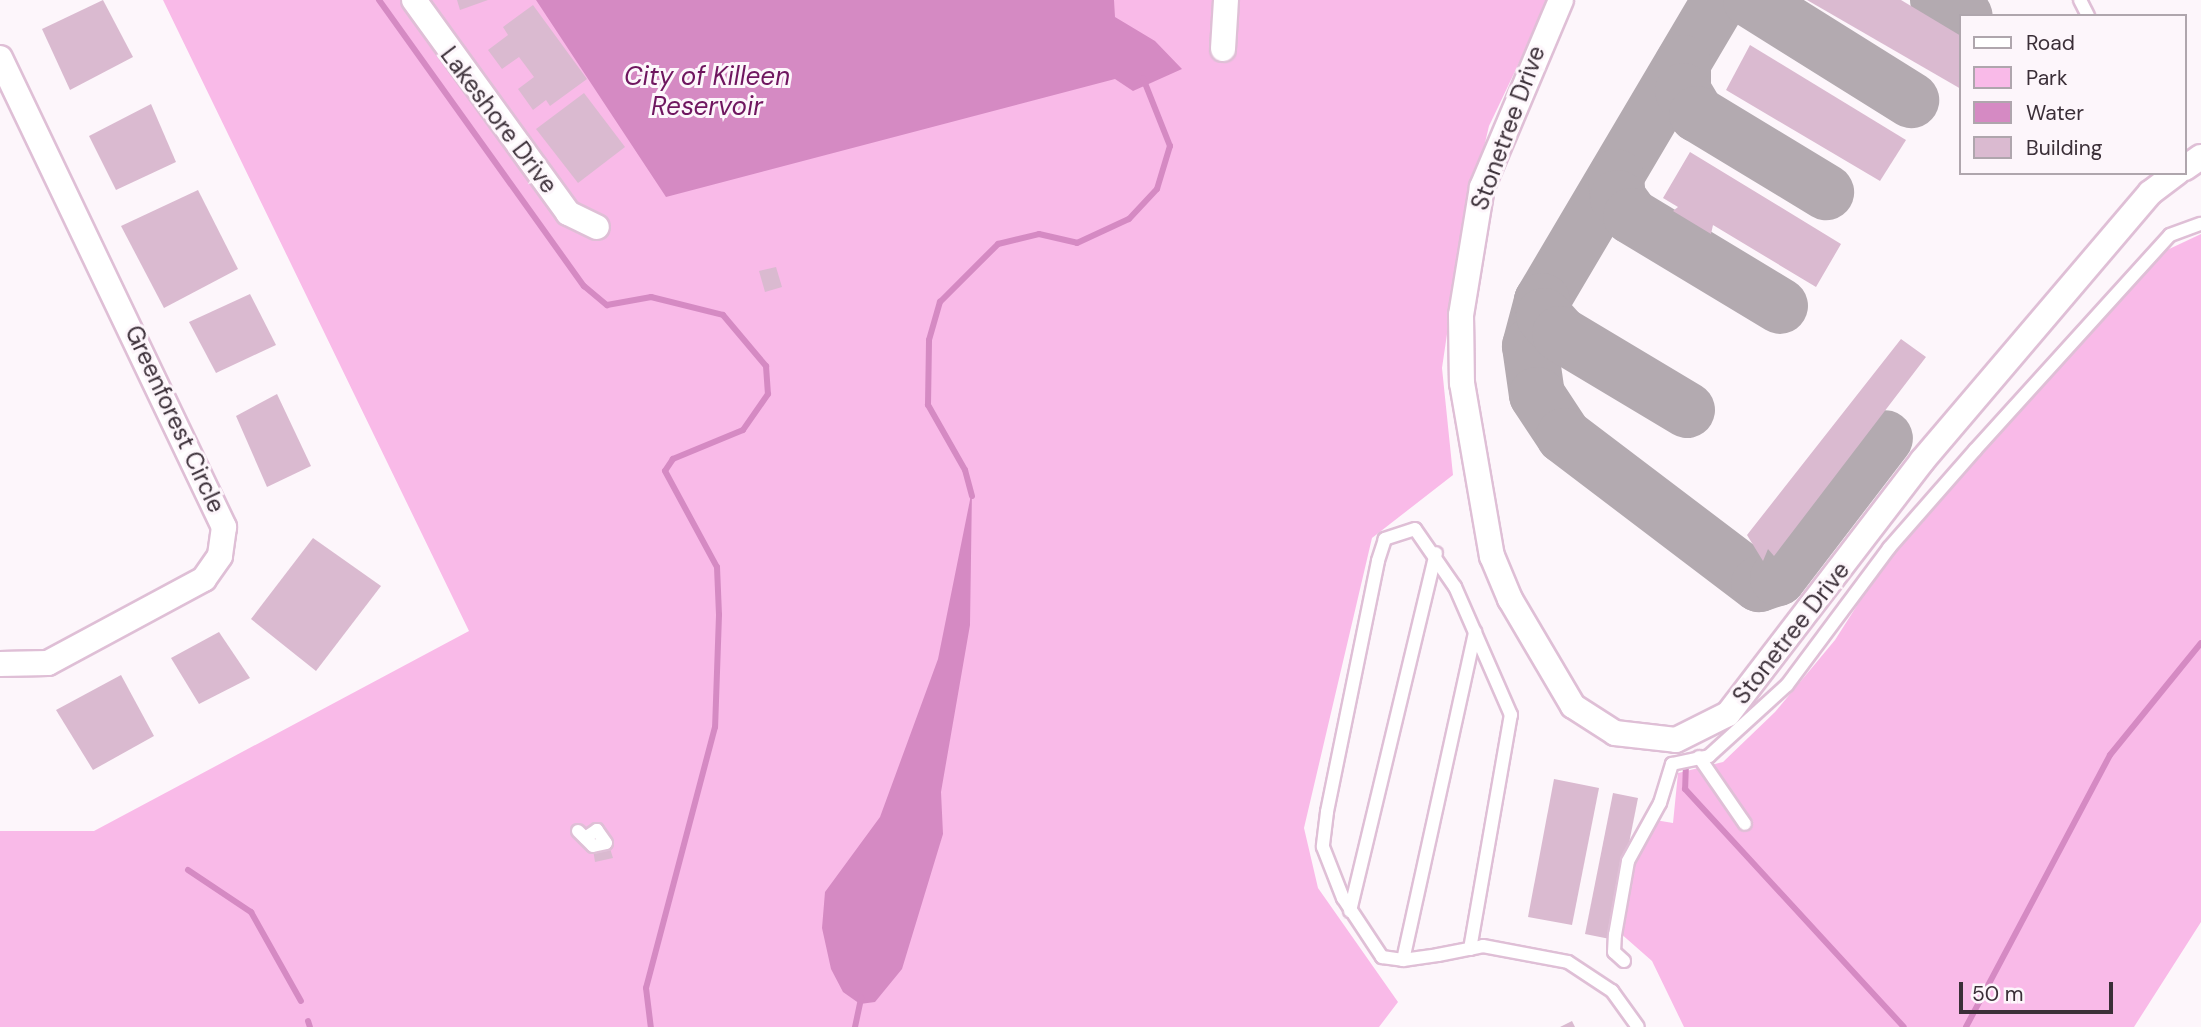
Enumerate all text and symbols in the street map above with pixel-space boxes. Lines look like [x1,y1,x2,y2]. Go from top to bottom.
legend [1960,14,2187,175]
text: Road [2026,29,2075,57]
street label: Lakeshore Drive [435,41,563,199]
street label: Stonetree Drive [1465,42,1551,214]
water label: City of Killeen Reservoir [624,61,790,122]
text: Park [2026,64,2067,92]
text: Water [2026,99,2084,127]
text: Building [2026,134,2102,162]
street label: Greenforest Circle [119,321,231,517]
street label: Stonetree Drive [1727,556,1855,710]
scale bar [1963,968,2117,1012]
text: 50 m [1972,980,2023,1008]

